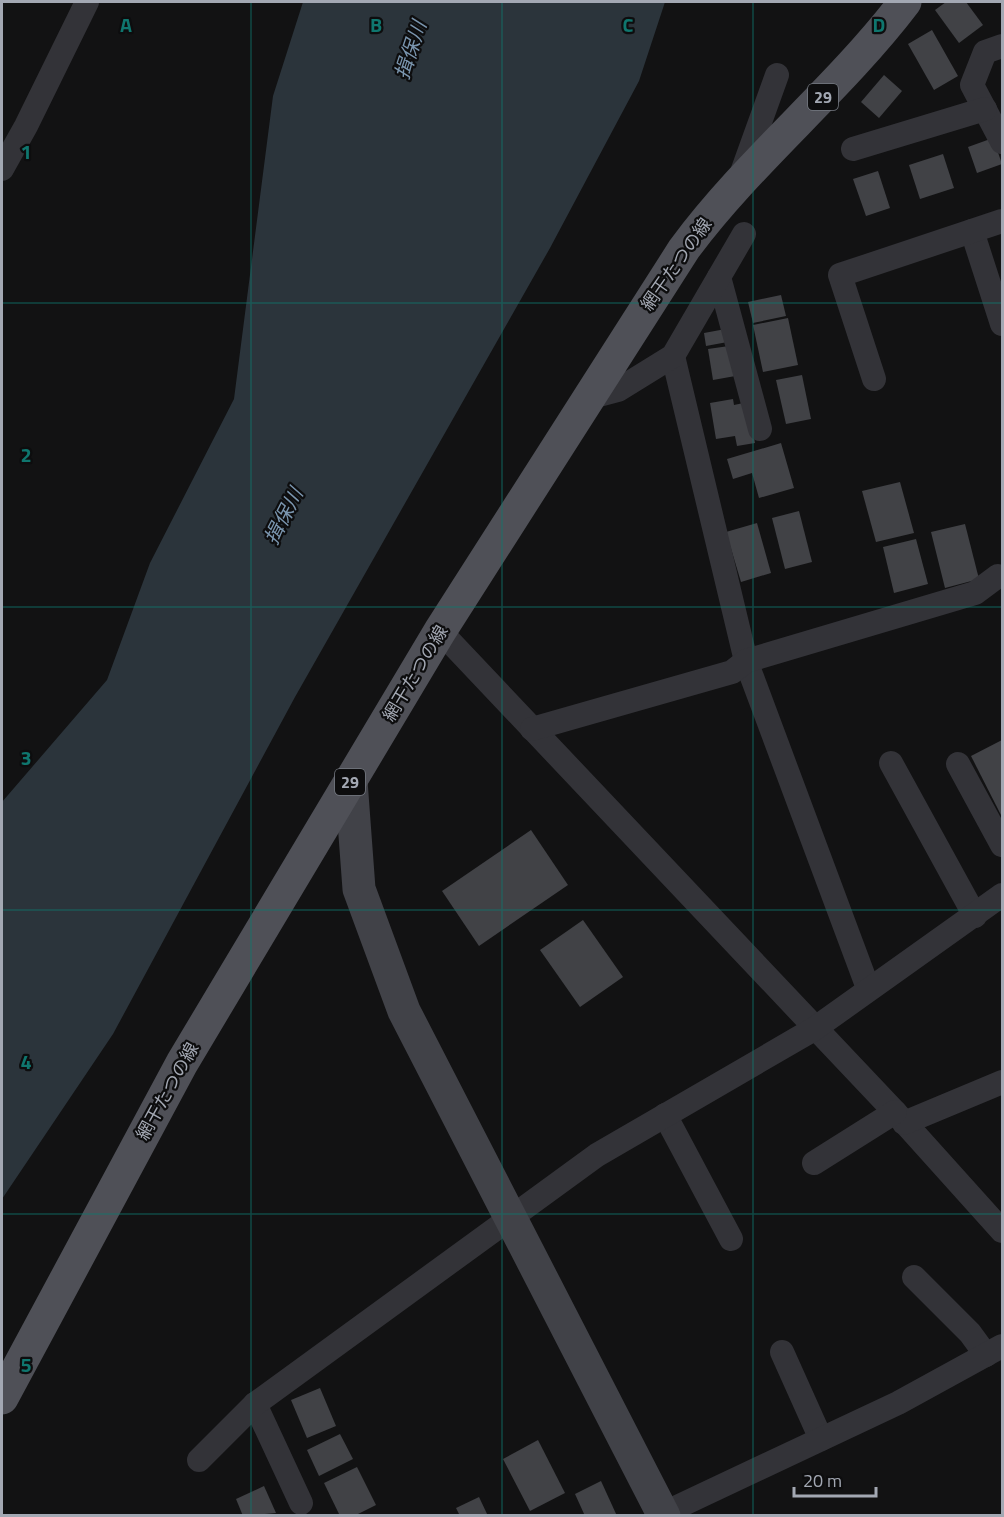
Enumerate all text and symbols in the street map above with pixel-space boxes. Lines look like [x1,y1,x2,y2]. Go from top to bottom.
text: A [120,9,132,40]
text: B [370,9,382,40]
text: C [623,9,634,40]
text: D [873,9,885,40]
water label: 揖保川 [386,15,435,83]
road number: 29 [808,84,838,110]
text: 1 [20,136,32,167]
street label: 網干たつの線 [634,212,718,316]
text: 2 [20,439,32,470]
water label: 揖保川 [256,480,311,550]
street label: 網干たつの線 [376,620,454,726]
text: 3 [20,742,32,773]
road number: 29 [335,769,365,795]
street label: 網干たつの線 [129,1037,205,1145]
text: 4 [20,1046,32,1077]
text: 5 [20,1349,32,1380]
scale bar [794,1460,876,1498]
text: 20 m [803,1467,842,1494]

